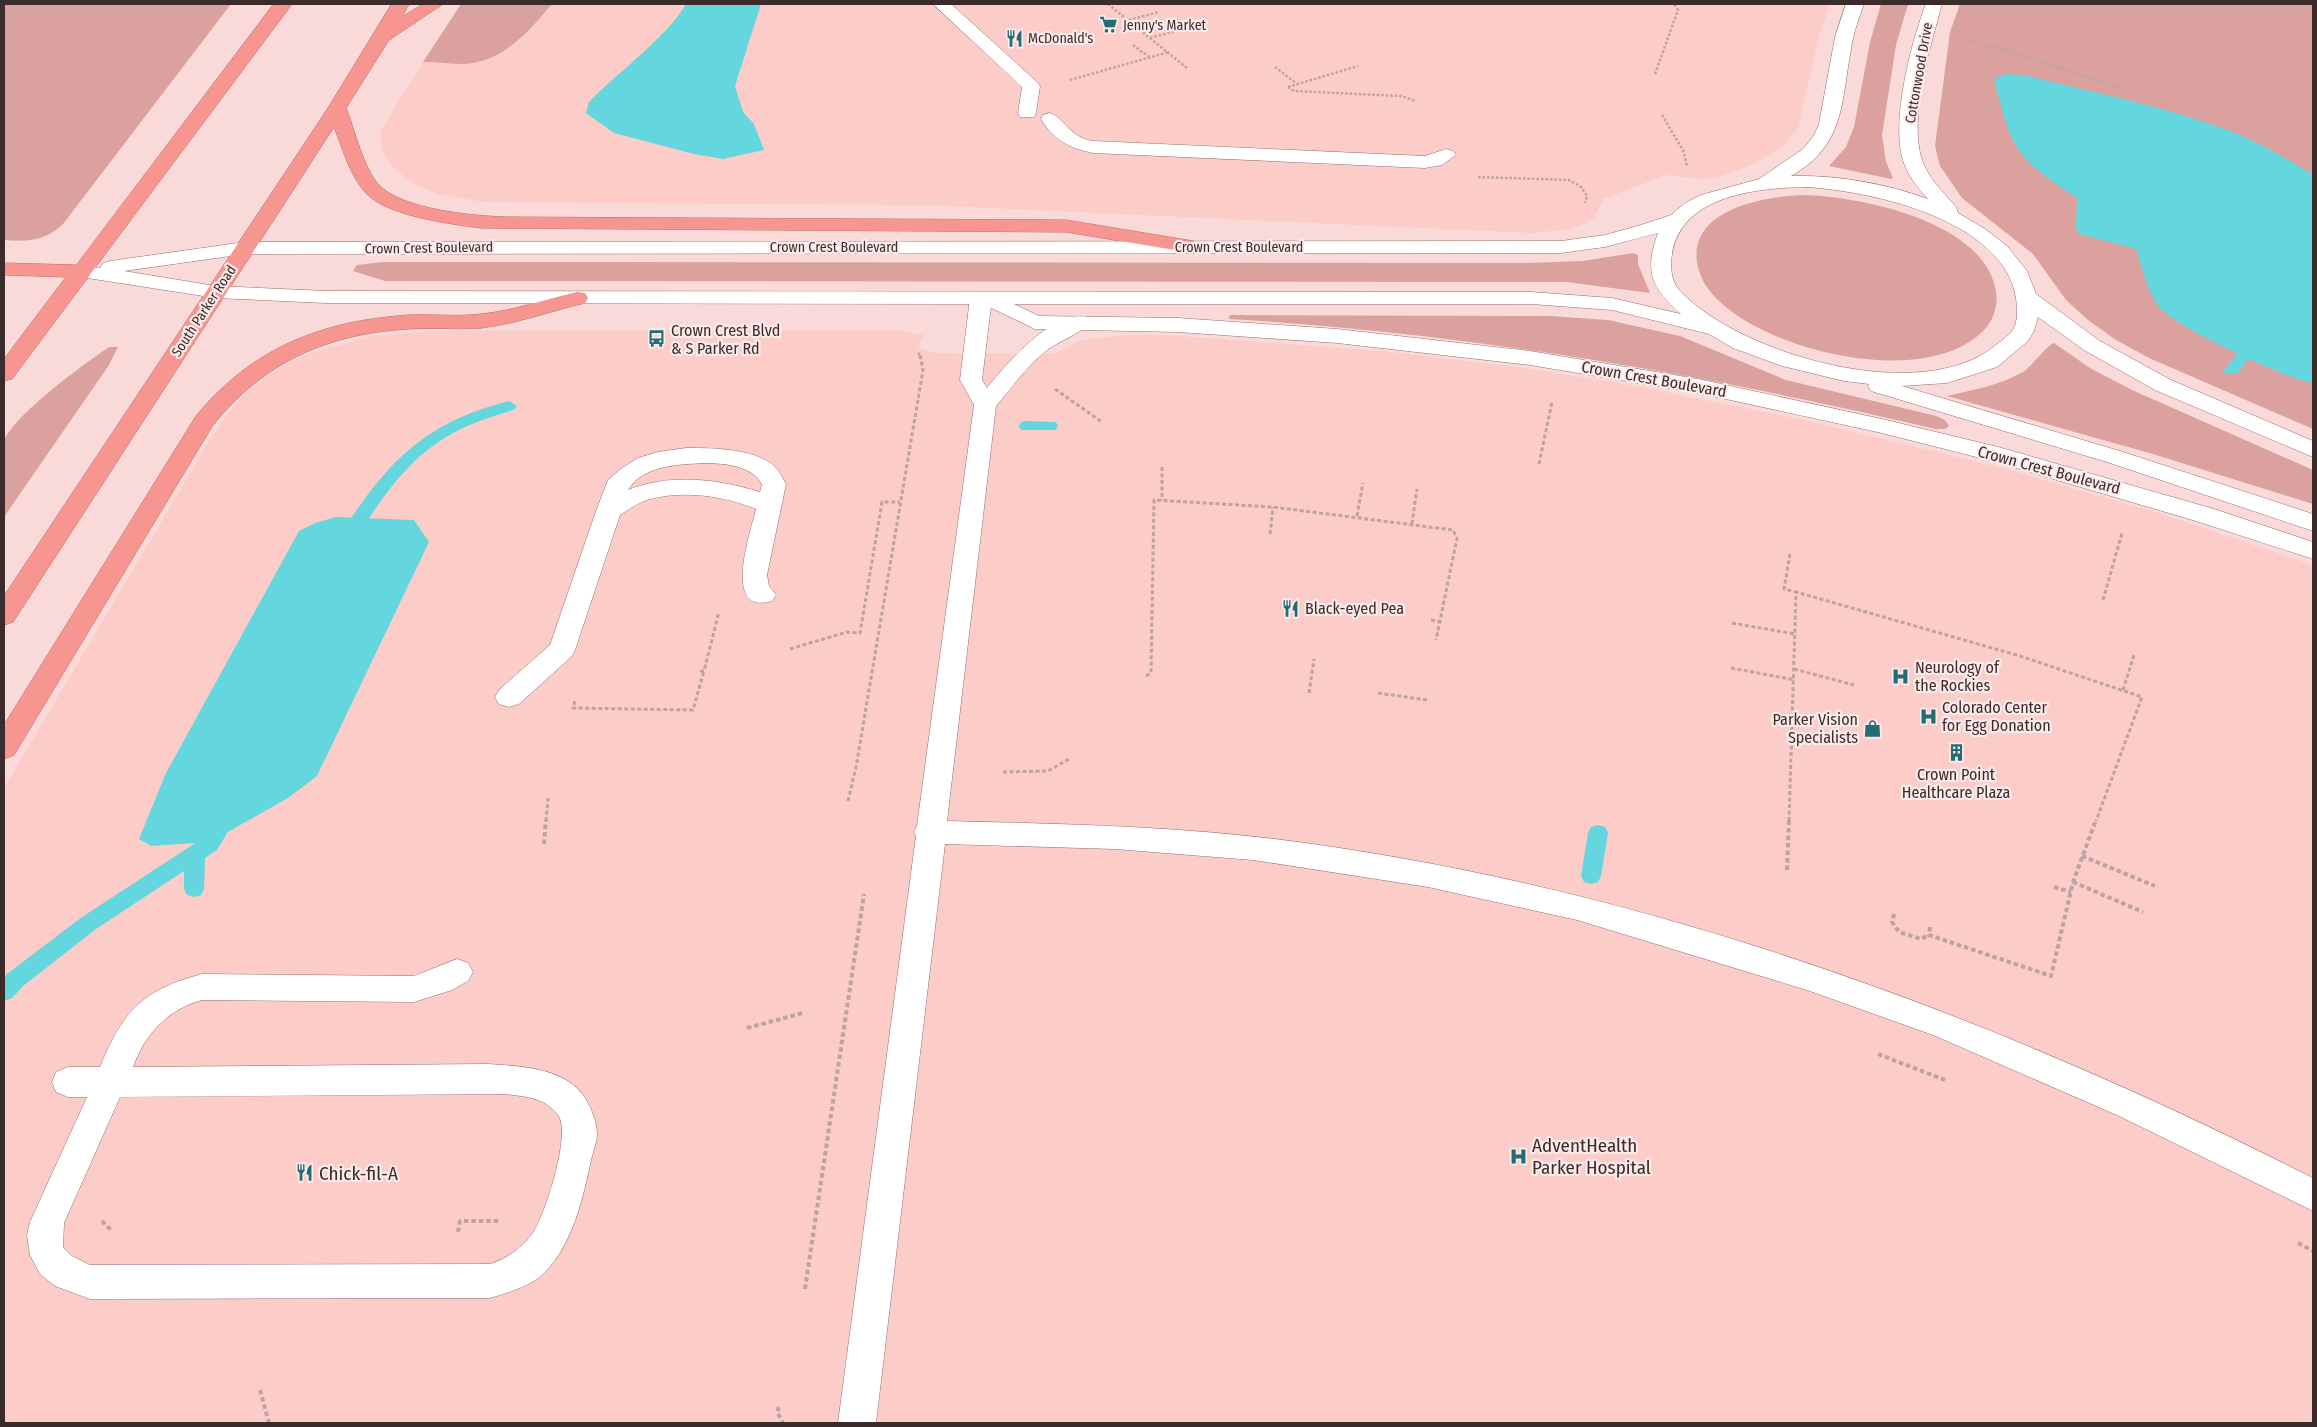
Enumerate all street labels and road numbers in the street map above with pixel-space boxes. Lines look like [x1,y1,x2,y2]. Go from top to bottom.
street label: Cottonwood Drive [1902,21,1936,125]
street label: Crown Crest Boulevard [365,238,493,258]
street label: Crown Crest Boulevard [770,239,898,256]
street label: Crown Crest Boulevard [1175,239,1303,256]
street label: South Parker Road [168,262,240,360]
street label: Crown Crest Boulevard [1580,357,1728,401]
street label: Crown Crest Boulevard [1976,442,2122,498]

